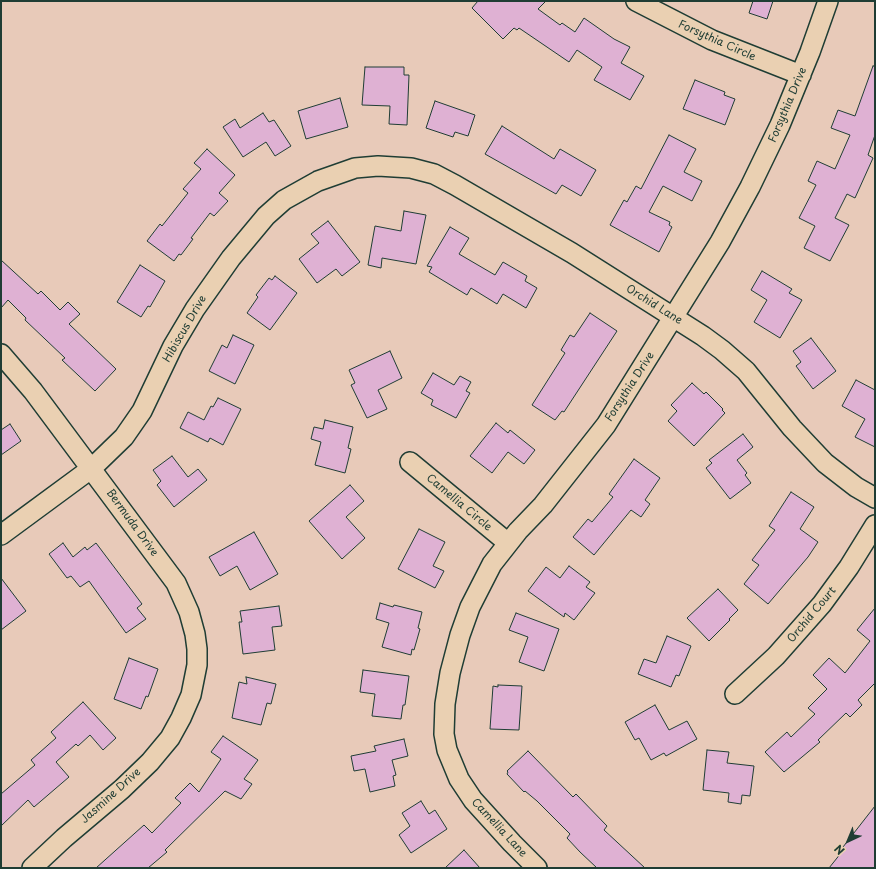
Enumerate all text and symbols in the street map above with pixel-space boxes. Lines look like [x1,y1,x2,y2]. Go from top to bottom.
street label: Forsythia Circle [676,18,758,64]
street label: Forsythia Drive [766,65,810,145]
street label: Orchid Lane [623,282,685,328]
street label: Hibiscus Drive [161,293,209,365]
street label: Forsythia Drive [603,350,657,424]
street label: Camellia Circle [424,472,494,534]
street label: Bermuda Drive [103,487,161,559]
street label: Orchid Court [785,584,839,646]
street label: Jasmine Drive [78,766,144,826]
street label: Camellia Lane [468,796,530,860]
north arrow [828,821,868,861]
text: N [830,841,848,859]

